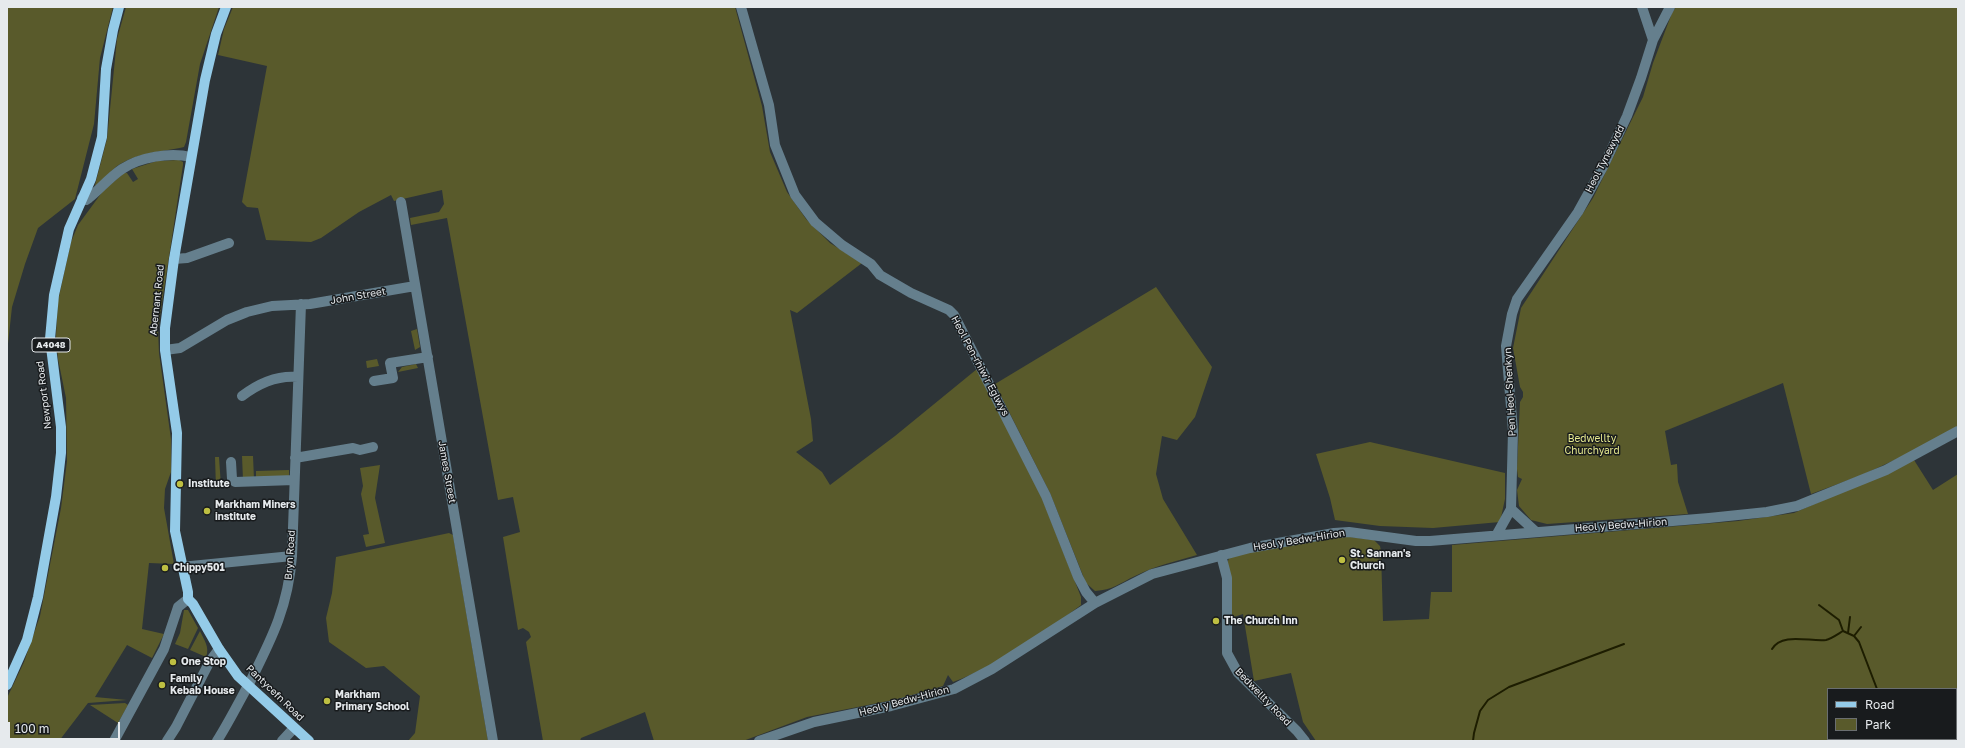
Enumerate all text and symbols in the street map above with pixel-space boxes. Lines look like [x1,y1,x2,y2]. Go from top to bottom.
street label: Heol Tynewydd [1583,123,1627,195]
street label: Abernant Road [147,264,167,336]
street label: John Street [329,285,387,307]
street label: Heol Pen-rhiw'r Eglwys [949,314,1011,418]
road number: A4048 [32,338,70,352]
street label: Pen Heol-Shenkyn [1502,347,1518,437]
street label: Newport Road [34,360,54,430]
park label: Bedwellty Churchyard [1564,433,1620,456]
street label: James Street [436,440,458,504]
place label: Institute [188,478,230,490]
marker: Institute [175,479,185,489]
place label: Markham Miners institute [215,499,296,522]
marker: Markham Miners institute [202,506,212,516]
street label: Heol y Bedw-Hirion [1574,516,1668,534]
street label: Heol y Bedw-Hirion [1252,527,1346,553]
street label: Bryn Road [282,530,298,580]
place label: St. Sannan's Church [1350,548,1411,572]
marker: St. Sannan's Church [1337,555,1347,565]
place label: Chippy501 [173,562,225,574]
marker: Chippy501 [160,563,170,573]
place label: The Church Inn [1224,615,1298,627]
marker: The Church Inn [1211,616,1221,626]
place label: One Stop [181,656,226,668]
marker: One Stop [168,657,178,667]
street label: Pantycefn Road [244,662,306,724]
street label: Bedwellty Road [1232,666,1294,728]
place label: Family Kebab House [170,673,235,696]
marker: Family Kebab House [157,680,167,690]
street label: Heol y Bedw-Hirion [858,683,950,719]
legend [1827,688,1957,740]
place label: Markham Primary School [335,689,409,712]
marker: Markham Primary School [322,696,332,706]
text: Road [1865,697,1894,712]
scale bar [10,714,122,740]
text: Park [1865,717,1891,732]
text: 100 m [15,721,49,736]

